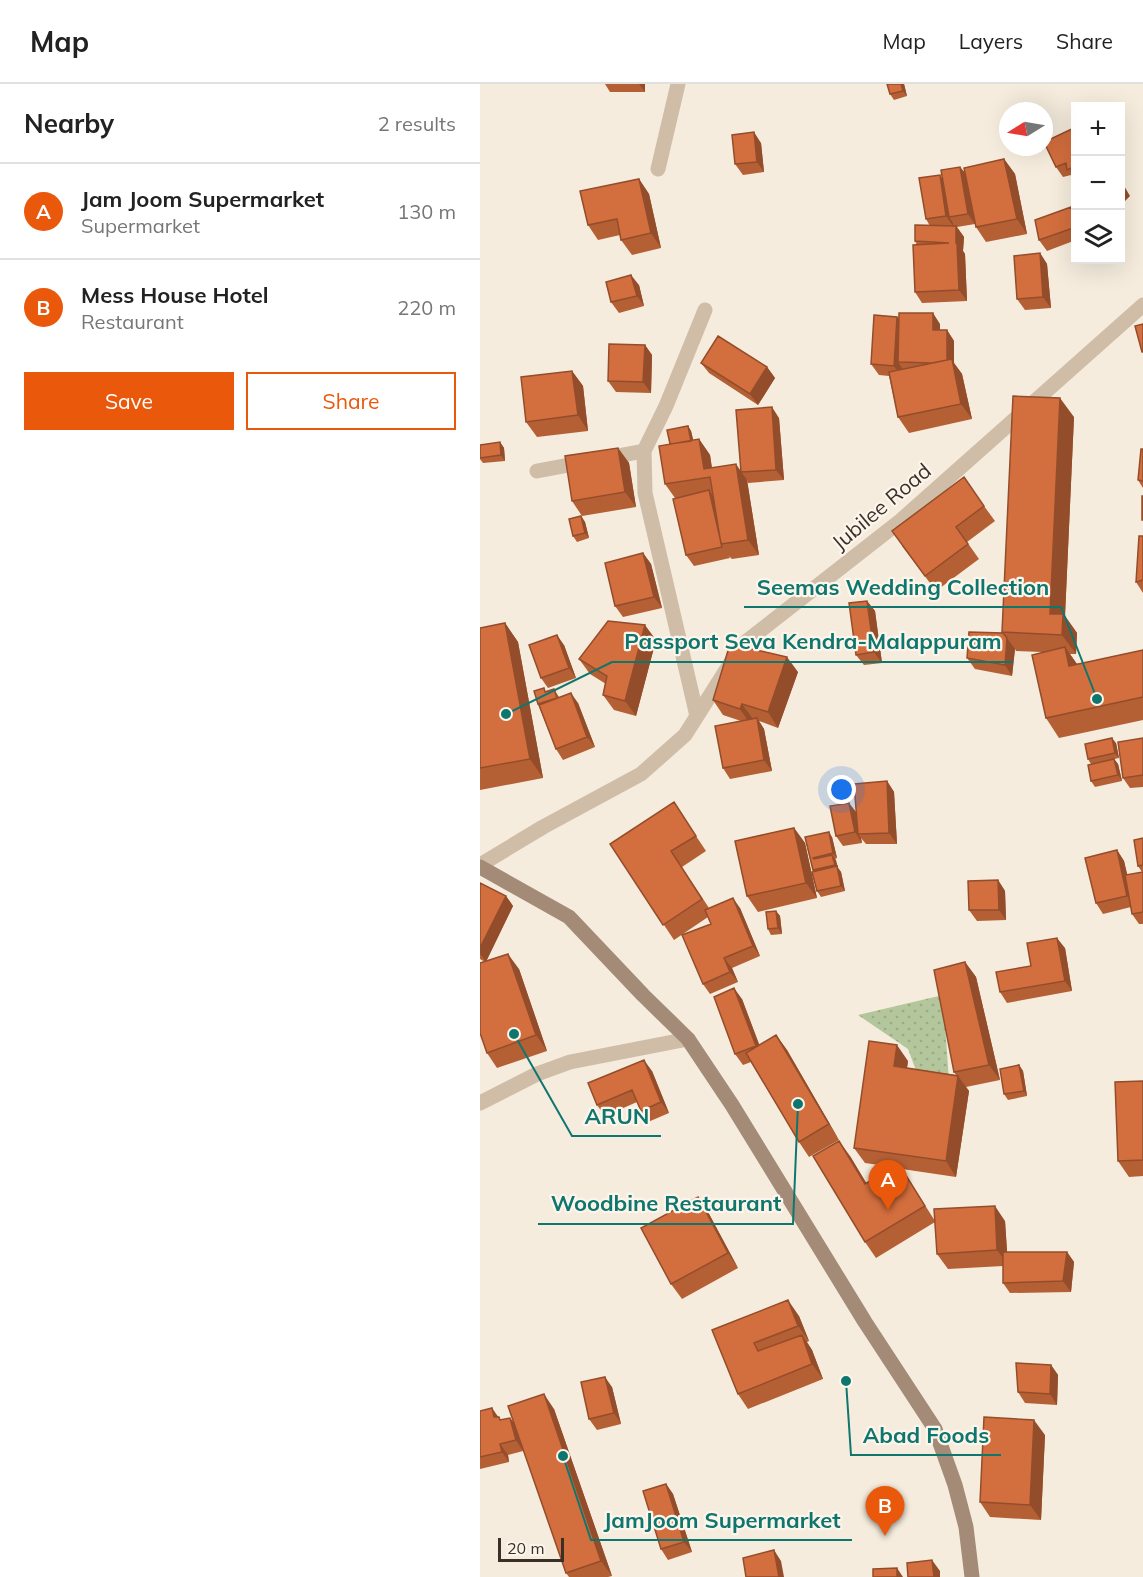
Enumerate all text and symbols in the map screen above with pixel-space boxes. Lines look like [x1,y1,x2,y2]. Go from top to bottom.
text: Map [30,24,89,59]
text: Map [883,28,926,54]
text: Layers [959,28,1023,54]
text: Share [1056,28,1113,54]
north arrow [999,102,1053,156]
map controls [1071,102,1125,264]
button: + [1071,102,1125,156]
text: Nearby [24,107,114,140]
text: 2 results [378,111,456,136]
button: − [1071,156,1125,210]
text: Jam Joom Supermarket [81,185,324,213]
text: A [36,199,51,224]
text: 130 m [397,199,456,224]
button: layers [1071,210,1125,264]
text: Supermarket [81,213,200,238]
text: Mess House Hotel [81,281,269,309]
text: B [37,295,50,320]
text: 220 m [397,295,456,320]
text: Restaurant [81,309,184,334]
button: Save [24,372,234,430]
button: Share [246,372,456,430]
street label: Jubilee Road [826,457,936,555]
callout: Seemas Wedding Collection [744,567,1061,607]
text: Seemas Wedding Collection [757,573,1049,601]
callout: Passport Seva Kendra-Malappuram [612,622,1013,662]
text: Passport Seva Kendra-Malappuram [624,627,1002,655]
your location [827,775,856,804]
callout: ARUN [572,1096,661,1136]
text: ARUN [585,1102,649,1130]
pin: A [868,1160,908,1210]
callout: Woodbine Restaurant [538,1184,793,1224]
text: Woodbine Restaurant [551,1189,781,1217]
callout: Abad Foods [851,1415,1001,1455]
text: Abad Foods [863,1421,989,1449]
pin: B [866,1486,904,1536]
callout: JamJoom Supermarket [591,1500,852,1540]
text: JamJoom Supermarket [603,1506,841,1534]
scale bar [498,1535,564,1562]
text: 20 m [507,1538,544,1558]

